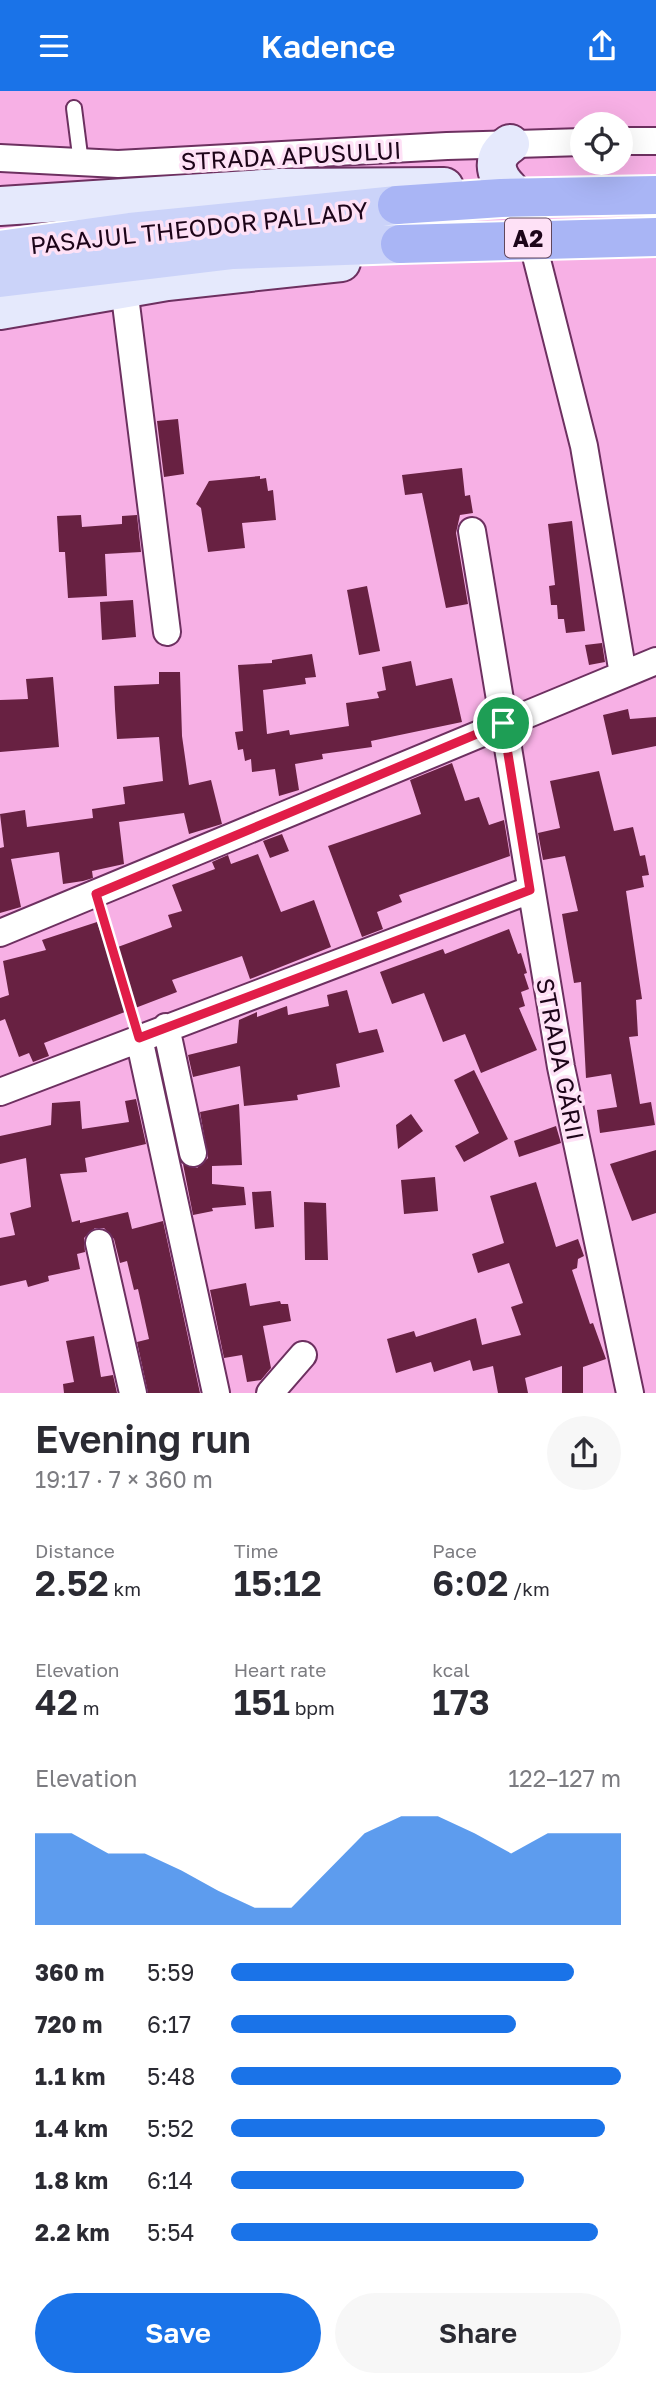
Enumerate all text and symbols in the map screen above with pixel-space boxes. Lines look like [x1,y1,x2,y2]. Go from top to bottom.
icon: menu [35,27,73,65]
text: Kadence [261,27,395,65]
icon: share [583,27,621,65]
map controls [570,112,633,175]
button: locate [570,112,633,175]
street label: STRADA APUSULUI [180,135,402,175]
street label: PASAJUL THEODOR PALLADY [29,195,370,259]
road number: A2 [505,219,551,257]
pin [473,693,533,753]
icon: arrive [484,704,522,742]
street label: STRADA GĂRII [531,975,591,1143]
text: Evening run [35,1416,251,1461]
button: share [547,1416,621,1490]
text: 19:17 · 7 × 360 m [35,1465,213,1493]
text: Distance [35,1539,115,1562]
text: Time [234,1539,278,1562]
text: Pace [432,1539,477,1562]
text: 2.52 [35,1562,109,1604]
text: 15:12 [234,1562,322,1604]
text: 6:02 [432,1562,508,1604]
text: km [109,1577,141,1600]
text: /km [508,1577,550,1600]
text: Elevation [35,1658,120,1681]
text: Heart rate [234,1658,326,1681]
text: kcal [432,1658,470,1681]
text: 42 [35,1681,78,1723]
text: 151 [234,1681,290,1723]
text: 173 [432,1681,490,1723]
text: m [78,1696,100,1719]
text: bpm [290,1696,335,1719]
text: Elevation [35,1764,137,1792]
text: 122–127 m [508,1764,621,1792]
text: 360 m [35,1958,104,1986]
text: 5:59 [147,1958,195,1986]
text: 720 m [35,2010,102,2038]
text: 6:17 [147,2010,191,2038]
text: 1.1 km [35,2062,105,2090]
text: 5:48 [147,2062,195,2090]
text: 1.4 km [35,2114,108,2142]
text: 5:52 [147,2114,194,2142]
text: 1.8 km [35,2166,108,2194]
text: 6:14 [147,2166,193,2194]
text: 2.2 km [35,2218,110,2246]
text: 5:54 [147,2218,195,2246]
button: Save [35,2293,321,2373]
button: Share [335,2293,621,2373]

